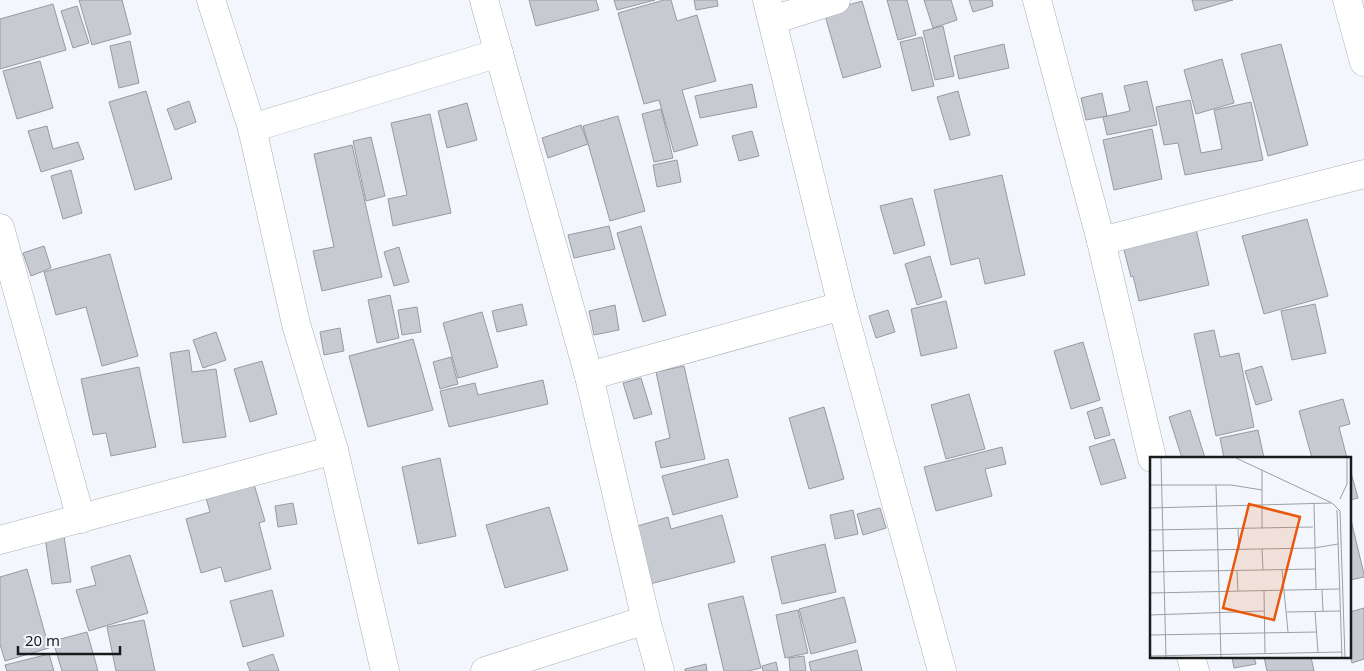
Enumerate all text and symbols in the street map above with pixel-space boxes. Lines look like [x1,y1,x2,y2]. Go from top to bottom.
inset map [1150,457,1352,658]
scale bar [18,624,120,656]
text: 20 m [25,630,60,650]

